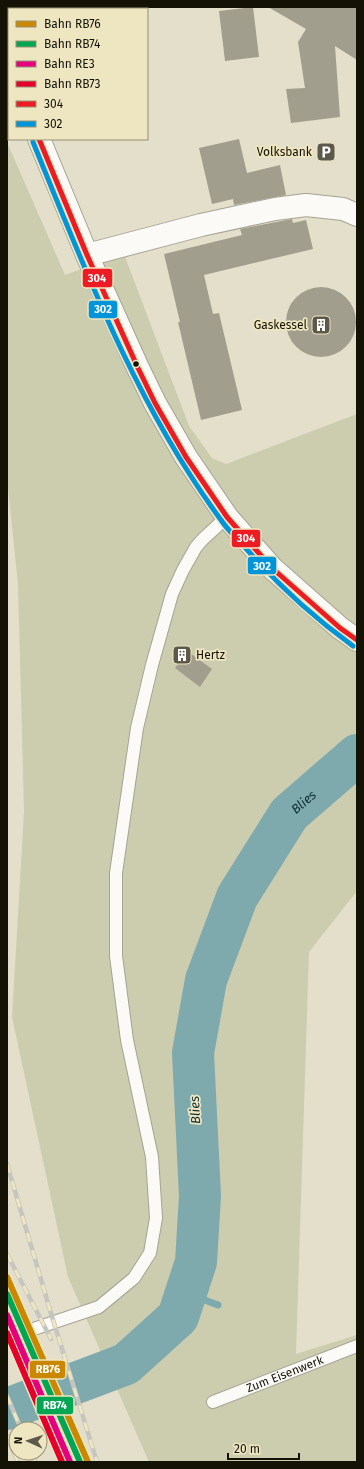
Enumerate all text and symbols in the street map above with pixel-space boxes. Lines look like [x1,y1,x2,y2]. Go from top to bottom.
legend [8,8,148,140]
text: Bahn RB76 [44,17,101,31]
text: Bahn RB74 [44,37,101,51]
text: Bahn RE3 [44,57,95,71]
text: Bahn RB73 [44,77,100,91]
text: 304 [44,97,64,111]
text: 302 [44,117,63,131]
parking icon: Volksbank [315,141,337,163]
place label: Volksbank [257,145,313,159]
line badge: 304 [82,268,113,288]
text: 304 [87,272,106,285]
line badge: 302 [88,300,118,319]
text: 302 [93,303,112,316]
building icon: Gaskessel [310,314,332,336]
place label: Gaskessel [254,318,307,332]
unlabelled marker [131,359,141,369]
line badge: 304 [231,529,261,548]
text: 304 [236,532,255,545]
line badge: 302 [247,556,277,575]
text: 302 [252,560,271,573]
building icon: Hertz [171,644,193,666]
place label: Hertz [196,648,225,662]
water label: Blies [288,787,319,816]
water label: Blies [187,1096,203,1124]
street label: Zum Eisenwerk [244,1352,326,1395]
line badge: RB76 [29,1360,66,1379]
text: RB76 [36,1363,60,1376]
line badge: RB74 [36,1396,74,1415]
text: RB74 [43,1399,67,1412]
north arrow [8,1421,48,1461]
scale bar [228,1435,299,1461]
text: N [12,1437,25,1444]
text: 20 m [234,1442,260,1456]

